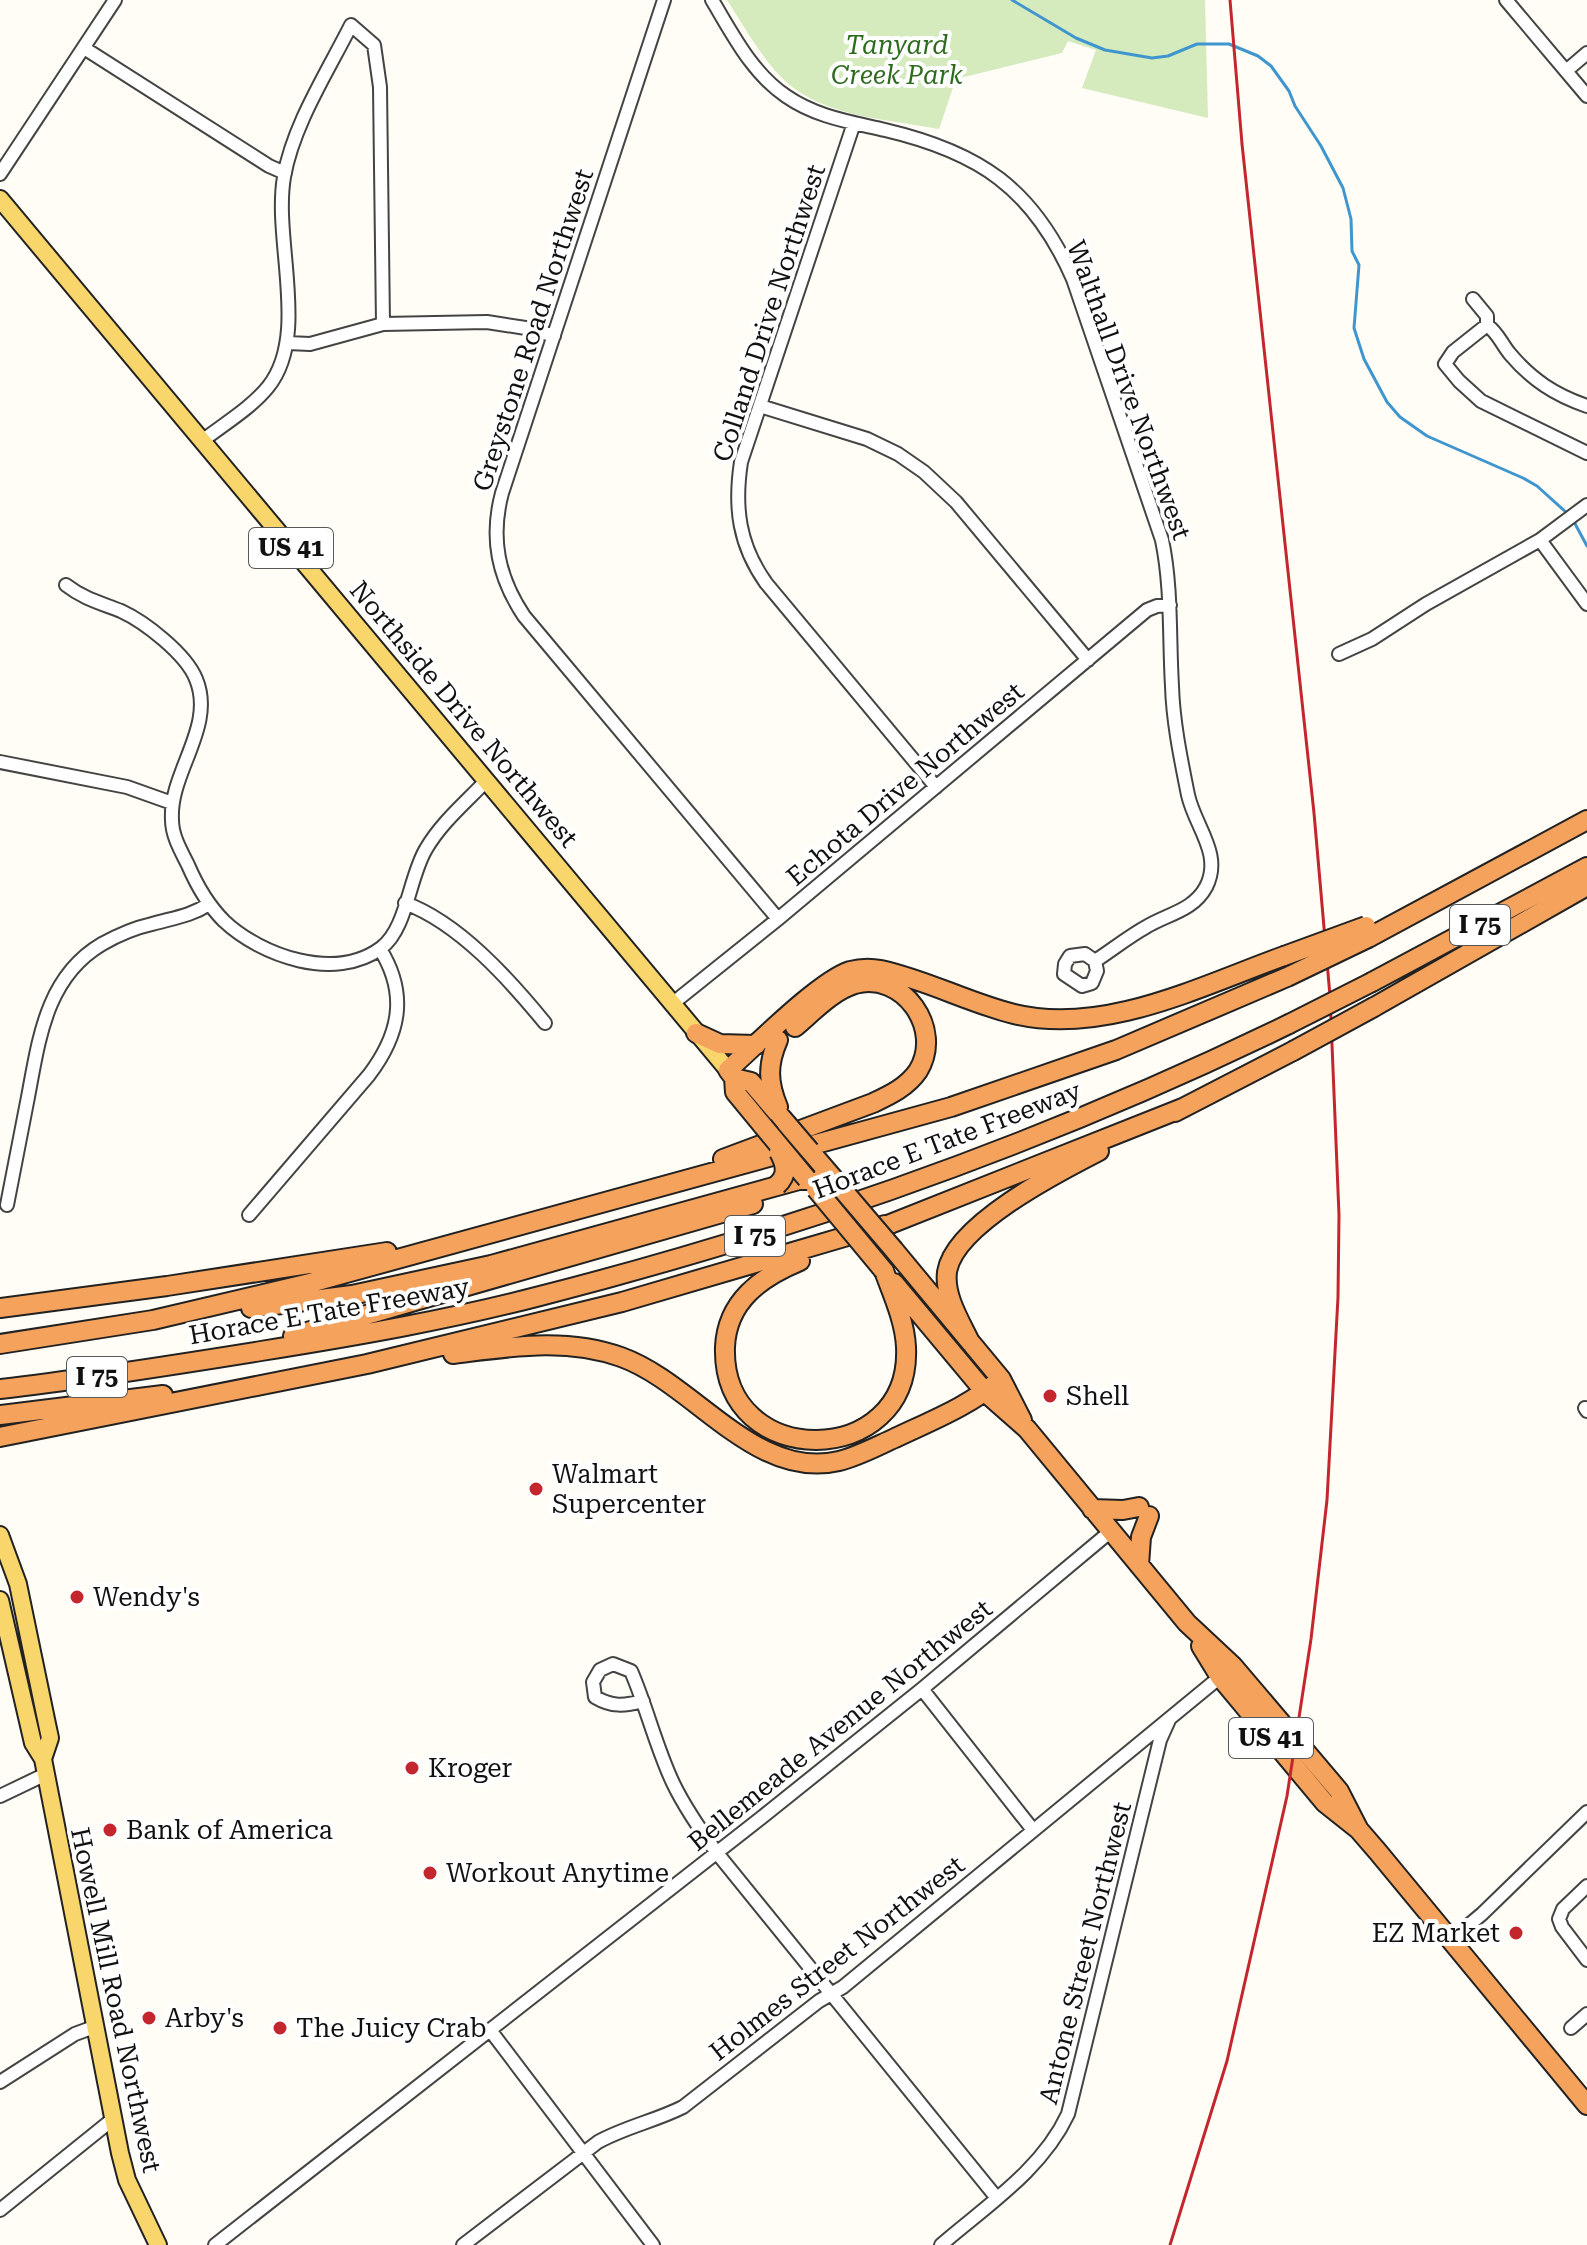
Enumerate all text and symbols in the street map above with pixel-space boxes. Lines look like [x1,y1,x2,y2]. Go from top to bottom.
park label: Tanyard Creek Park [831,30,964,90]
street label: Colland Drive Northwest [707,160,831,465]
street label: Greystone Road Northwest [467,165,599,495]
street label: Walthall Drive Northwest [1061,236,1197,544]
road number: US 41 [249,528,333,568]
street label: Northside Drive Northwest [344,575,584,853]
street label: Echota Drive Northwest [780,676,1030,892]
road number: I 75 [1450,905,1510,945]
street label: Horace E Tate Freeway [809,1075,1086,1205]
road number: I 75 [725,1216,785,1256]
street label: Horace E Tate Freeway [186,1271,472,1350]
road number: I 75 [67,1357,127,1397]
place label: Shell [1066,1381,1129,1411]
marker: Shell [1041,1387,1059,1405]
place label: Walmart Supercenter [552,1459,706,1519]
marker: Walmart Supercenter [527,1480,545,1498]
place label: Wendy's [93,1582,200,1612]
marker: Wendy's [68,1588,86,1606]
street label: Bellemeade Avenue Northwest [682,1593,998,1857]
road number: US 41 [1229,1718,1313,1758]
place label: Kroger [428,1753,513,1783]
marker: Kroger [403,1759,421,1777]
street label: Antone Street Northwest [1033,1799,1137,2107]
place label: Bank of America [126,1815,333,1845]
marker: Bank of America [101,1821,119,1839]
street label: Howell Mill Road Northwest [65,1825,167,2175]
street label: Holmes Street Northwest [704,1849,970,2067]
place label: Workout Anytime [446,1858,669,1888]
marker: Workout Anytime [421,1864,439,1882]
place label: EZ Market [1372,1918,1500,1948]
marker: EZ Market [1507,1924,1525,1942]
place label: Arby's [165,2003,244,2033]
marker: Arby's [140,2009,158,2027]
place label: The Juicy Crab [296,2013,487,2043]
marker: The Juicy Crab [271,2019,289,2037]

